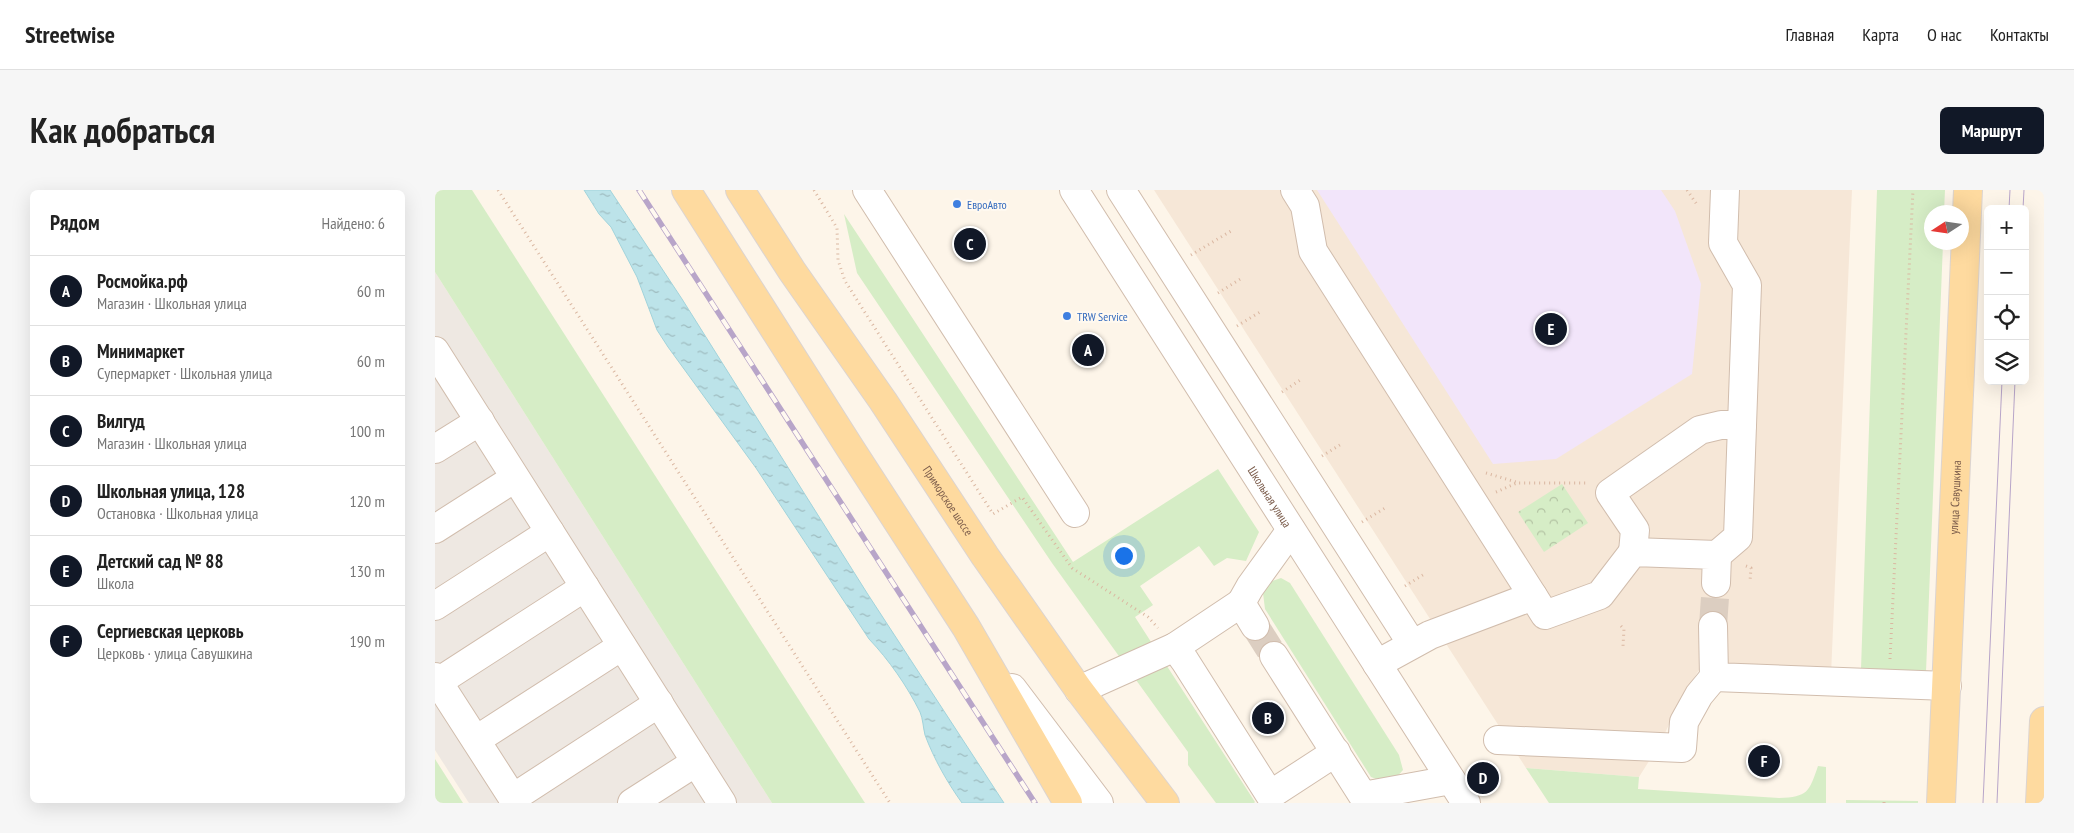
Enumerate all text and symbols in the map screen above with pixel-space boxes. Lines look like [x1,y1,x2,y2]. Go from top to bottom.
text: Streetwise [25,19,115,50]
text: Главная [1786,23,1834,46]
text: Карта [1862,23,1899,46]
text: О нас [1927,23,1962,46]
text: Контакты [1990,23,2049,46]
text: Как добраться [30,107,215,153]
button: Маршрут [1940,107,2044,154]
place label: ЕвроАвто [967,197,1007,212]
marker: ЕвроАвто [951,198,963,210]
north arrow [1924,205,1969,250]
map controls [1984,205,2029,385]
button: + [1984,205,2029,250]
text: Рядом [50,209,100,236]
text: Найдено: 6 [322,213,385,233]
pin: C [954,225,986,263]
button: − [1984,250,2029,295]
text: Росмойка.рф [97,269,188,293]
text: A [62,281,70,301]
text: 60 m [357,281,385,301]
text: Магазин · Школьная улица [97,293,247,313]
button: locate [1984,295,2029,340]
place label: TRW Service [1077,309,1128,324]
marker: TRW Service [1061,310,1073,322]
pin: E [1535,310,1567,348]
pin: A [1072,331,1104,369]
text: Минимаркет [97,339,184,363]
button: layers [1984,340,2029,385]
text: B [62,351,70,371]
text: 60 m [357,351,385,371]
text: Супермаркет · Школьная улица [97,363,272,383]
text: Вилгуд [97,409,145,433]
text: C [62,421,70,441]
text: 100 m [350,421,385,441]
text: Магазин · Школьная улица [97,433,247,453]
street label: улица Савушкина [1945,460,1964,535]
street label: Приморское шоссе [920,463,977,538]
street label: Школьная улица [1245,463,1295,530]
text: Школьная улица, 128 [97,479,245,503]
text: D [62,491,70,511]
text: 120 m [350,491,385,511]
text: Остановка · Школьная улица [97,503,258,523]
your location [1111,543,1137,569]
text: Детский сад № 88 [97,549,223,573]
text: E [63,561,69,581]
text: 130 m [350,561,385,581]
text: Школа [97,573,134,593]
text: Сергиевская церковь [97,619,244,643]
text: F [63,631,69,651]
text: 190 m [350,631,385,651]
text: Церковь · улица Савушкина [97,643,253,663]
pin: B [1252,699,1284,737]
pin: F [1748,742,1780,780]
pin: D [1467,759,1499,797]

